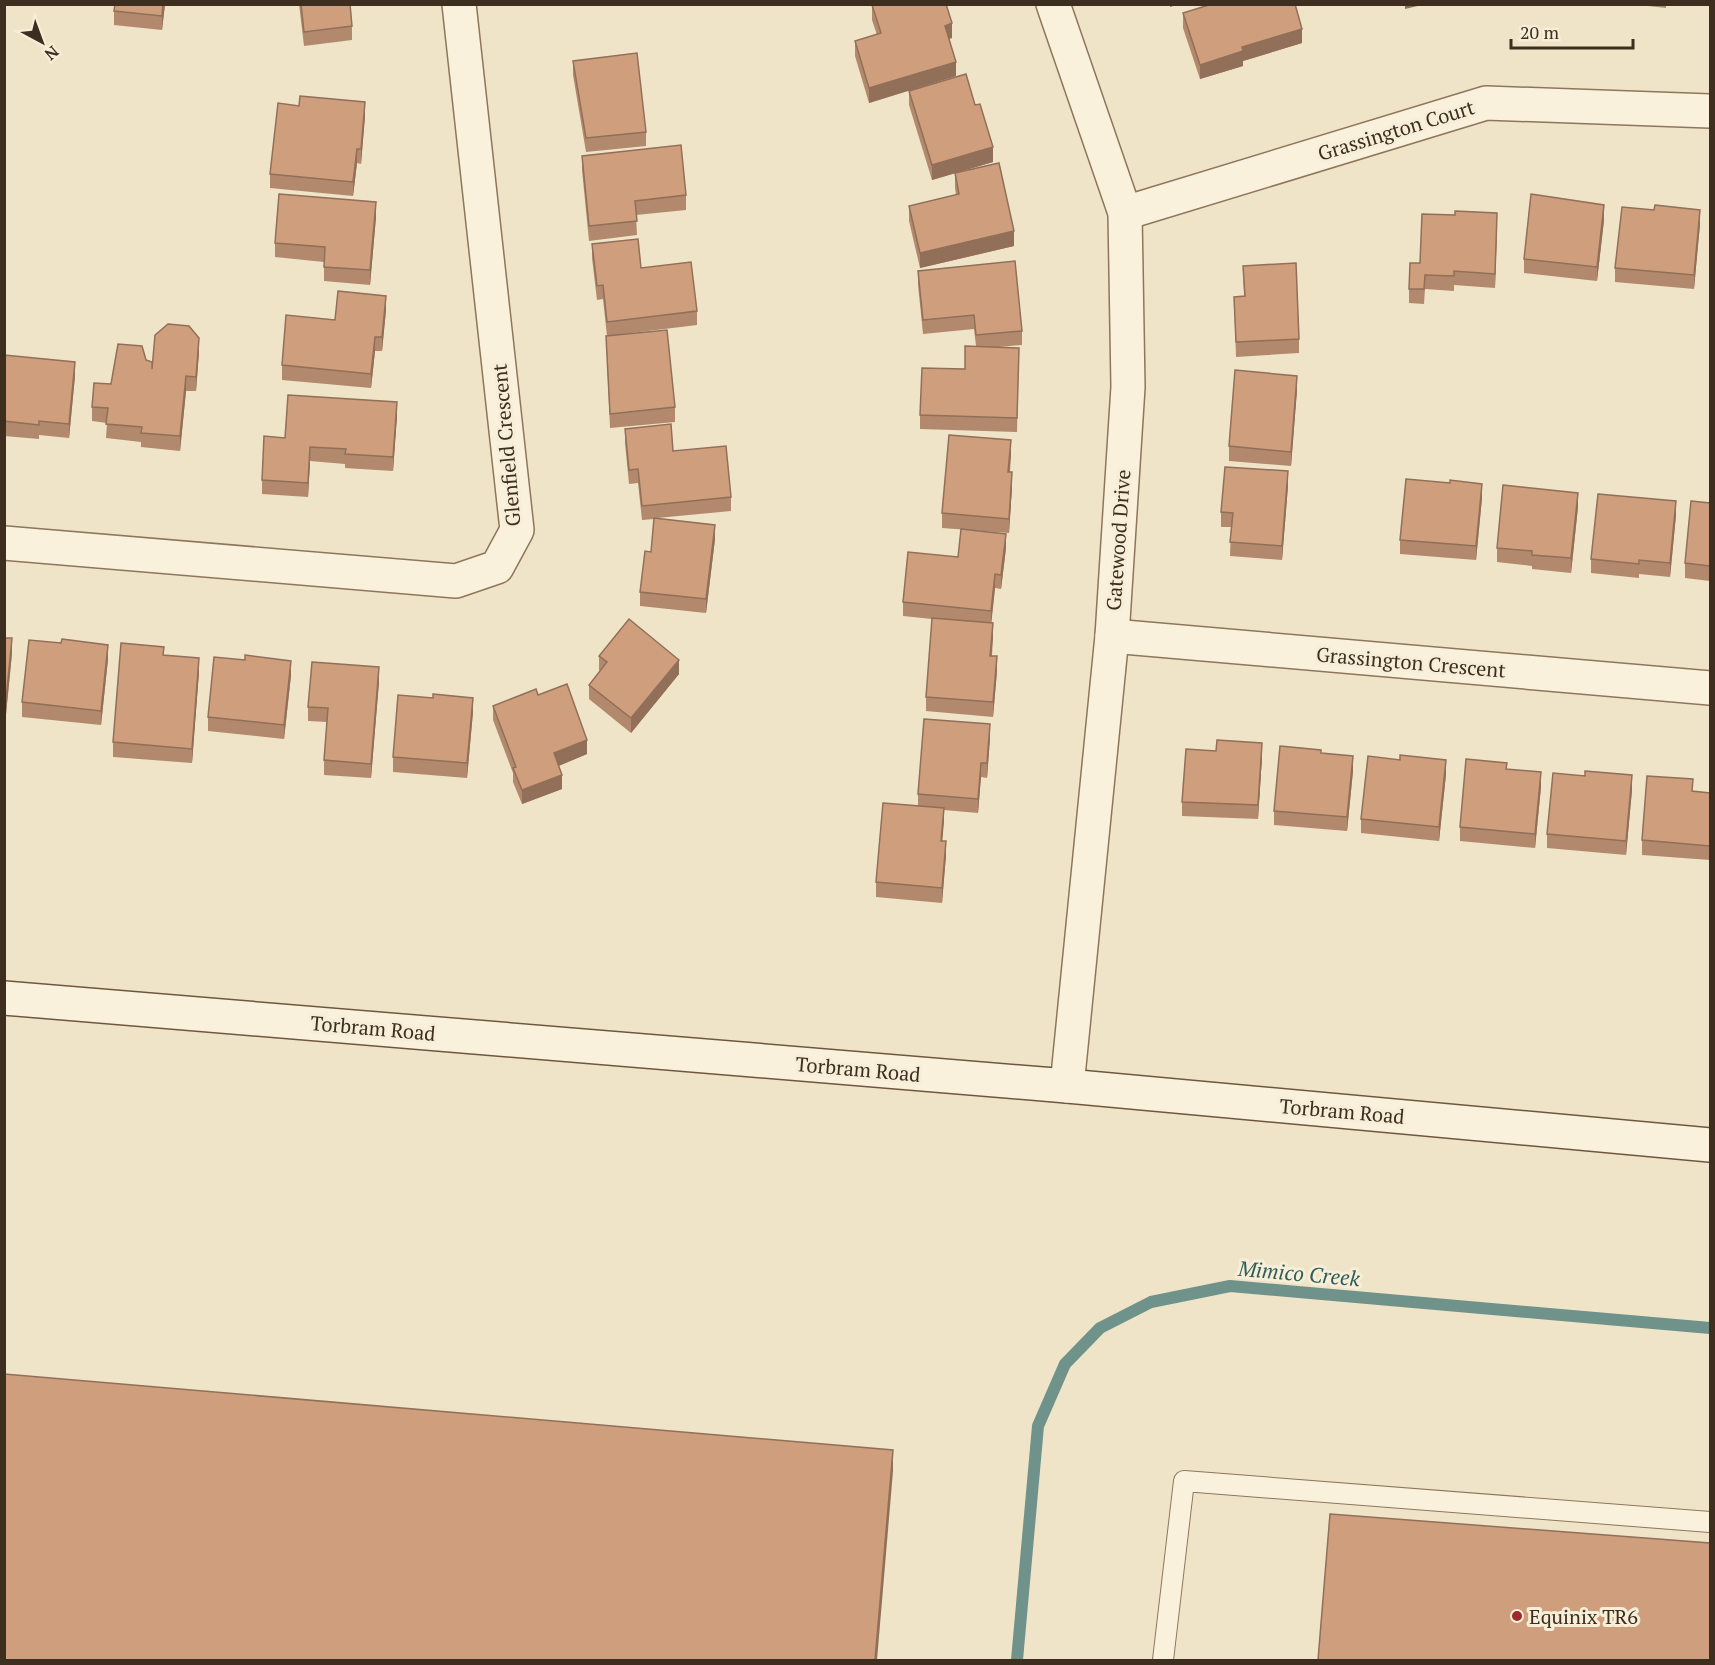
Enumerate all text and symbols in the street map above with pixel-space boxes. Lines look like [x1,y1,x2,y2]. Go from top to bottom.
north arrow [12,12,72,72]
scale bar [1511,12,1632,50]
text: 20 m [1520,20,1560,44]
text: N [40,41,64,66]
street label: Grassington Court [1314,93,1478,167]
street label: Glenfield Crescent [485,362,527,528]
street label: Gatewood Drive [1100,469,1136,611]
street label: Grassington Crescent [1315,640,1507,684]
street label: Torbram Road [309,1009,437,1047]
street label: Torbram Road [794,1050,922,1088]
street label: Torbram Road [1278,1092,1406,1130]
water label: Mimico Creek [1236,1254,1362,1292]
place label: Equinix TR6 [1529,1603,1638,1630]
marker: Equinix TR6 [1510,1609,1524,1623]

